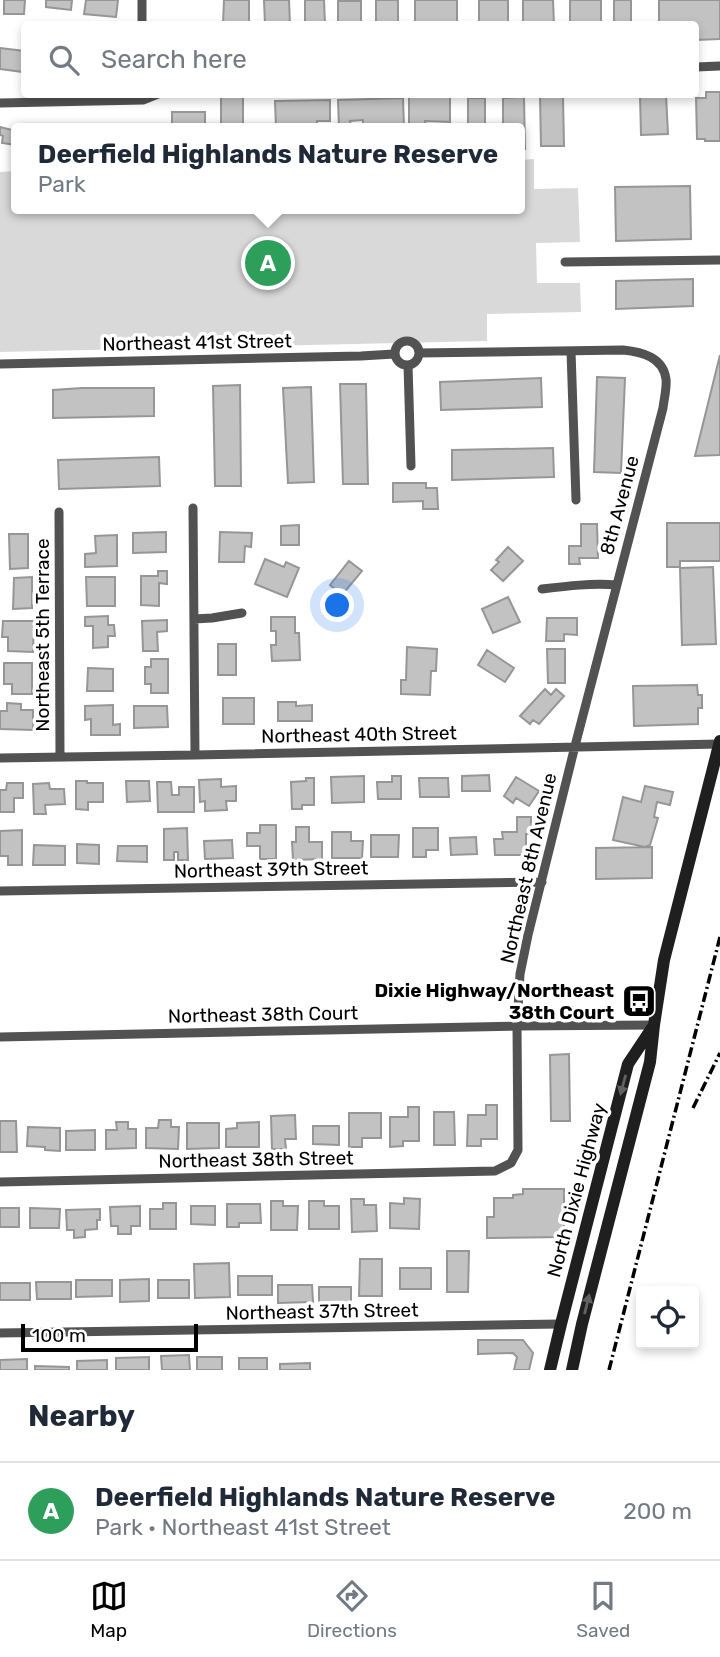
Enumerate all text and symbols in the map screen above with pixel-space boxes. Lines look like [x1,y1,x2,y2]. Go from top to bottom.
search box [21,21,699,98]
icon: search [45,41,83,79]
text: Search here [101,44,247,75]
popup [11,123,525,214]
text: Deerfield Highlands Nature Reserve [38,139,498,170]
text: Park [38,170,86,198]
pin: A [245,237,291,289]
street label: Northeast 41st Street [102,329,292,356]
street label: 8th Avenue [595,453,644,557]
street label: Northeast 5th Terrace [31,538,54,732]
your location [320,588,354,622]
street label: Northeast 40th Street [261,721,458,748]
street label: Northeast 8th Avenue [495,771,562,966]
street label: Northeast 39th Street [174,856,369,883]
place label: Dixie Highway/Northeast 38th Court [375,979,614,1024]
bus stop icon: Dixie Highway/Northeast 38th Court [620,982,658,1020]
street label: Northeast 38th Court [168,1001,359,1028]
one-way arrow [617,1075,627,1096]
street label: North Dixie Highway [542,1100,611,1280]
street label: Northeast 38th Street [158,1146,354,1173]
map controls [636,1286,699,1349]
button: locate [636,1286,699,1349]
one-way arrow [582,1292,593,1314]
street label: Northeast 37th Street [225,1298,419,1325]
scale bar [21,1321,198,1353]
text: 100 m [32,1324,86,1347]
text: Nearby [28,1398,135,1434]
text: Deerfield Highlands Nature Reserve [95,1482,555,1513]
text: A [43,1497,59,1525]
text: 200 m [623,1497,692,1525]
text: Park · Northeast 41st Street [95,1513,391,1541]
tab: Map [90,1577,128,1642]
tab: Directions [307,1577,397,1642]
tab: Saved [576,1577,630,1642]

